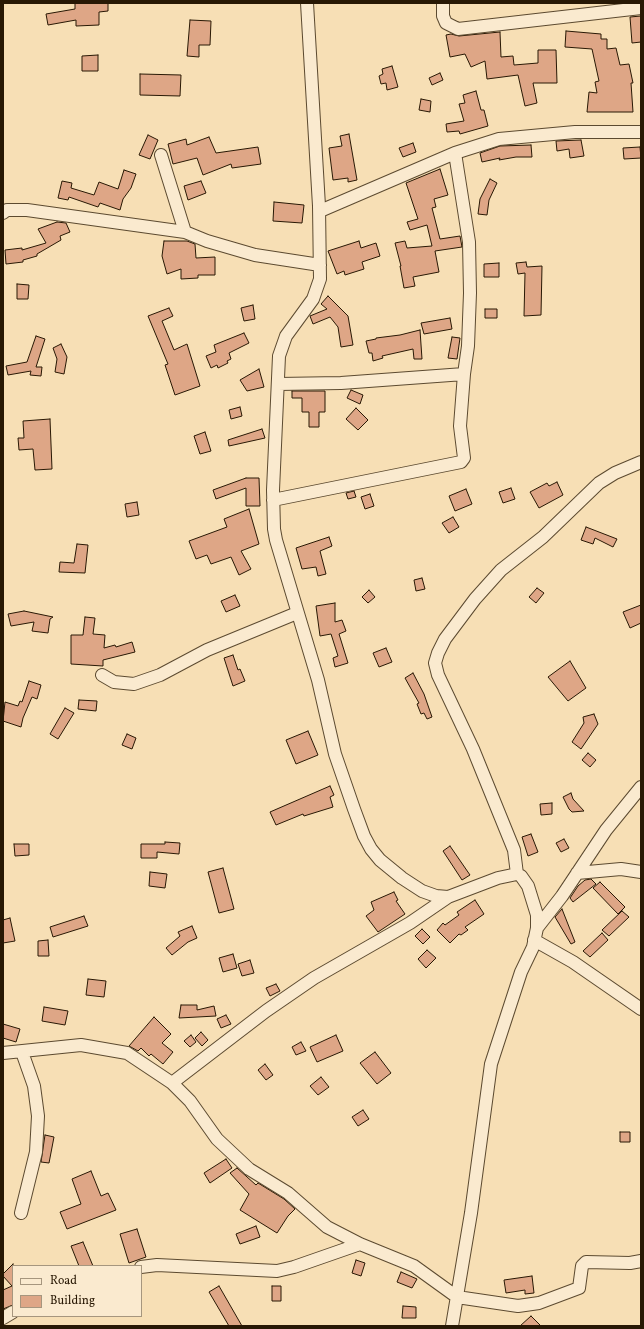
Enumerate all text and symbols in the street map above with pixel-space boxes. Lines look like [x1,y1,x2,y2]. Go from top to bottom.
legend [12,1265,142,1317]
text: Road [50,1273,77,1289]
text: Building [50,1293,95,1309]

